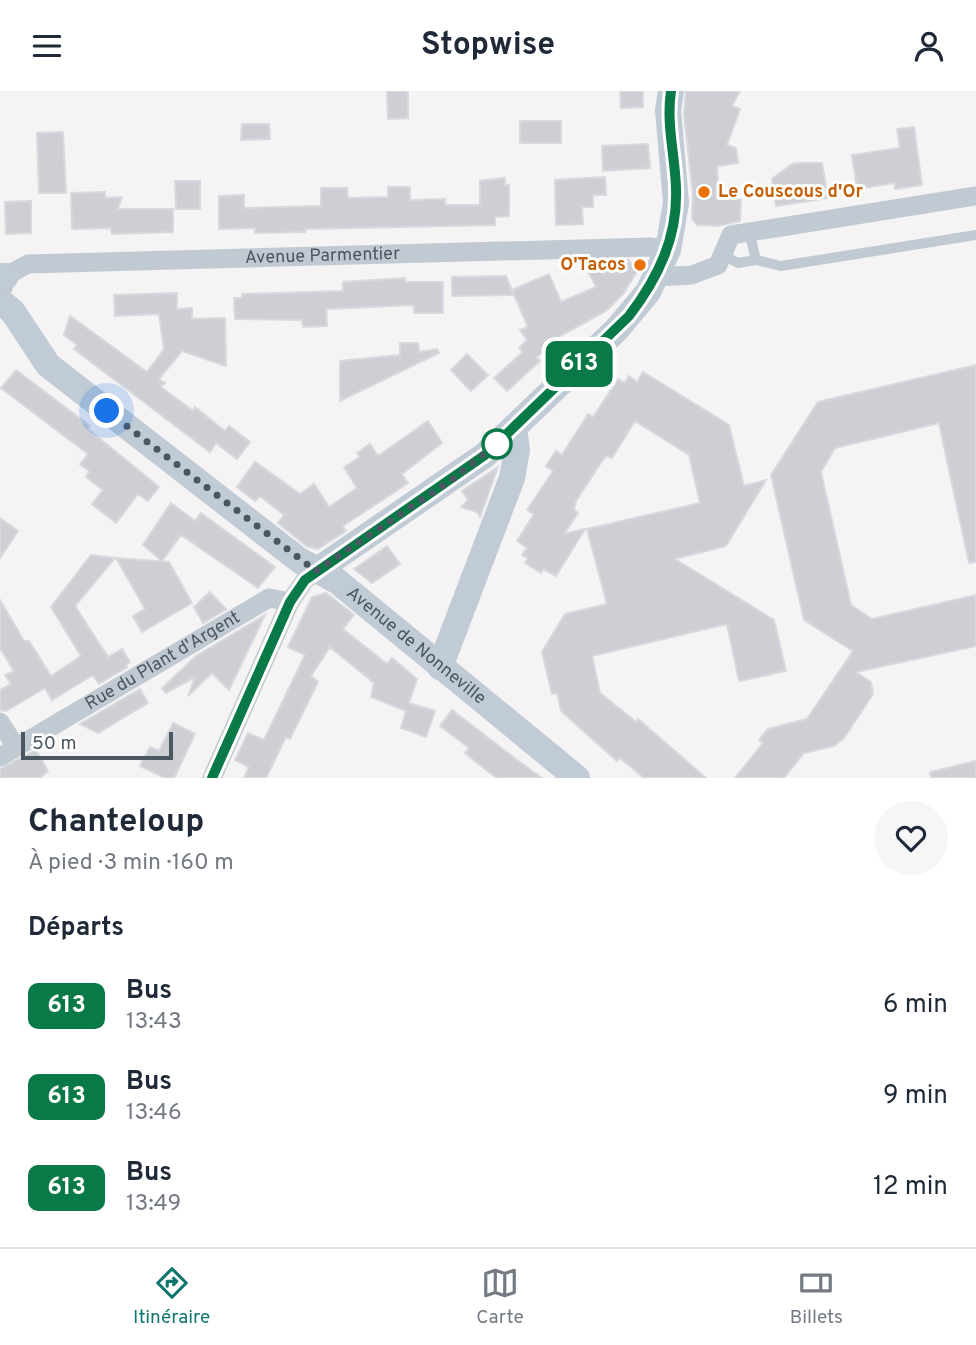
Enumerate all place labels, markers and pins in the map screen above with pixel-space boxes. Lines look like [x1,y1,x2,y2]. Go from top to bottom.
place label: Le Couscous d'Or [718,181,863,204]
marker: Le Couscous d'Or [696,184,712,200]
place label: O'Tacos [560,254,626,277]
marker: O'Tacos [632,257,648,273]
unlabelled marker [482,429,512,459]

